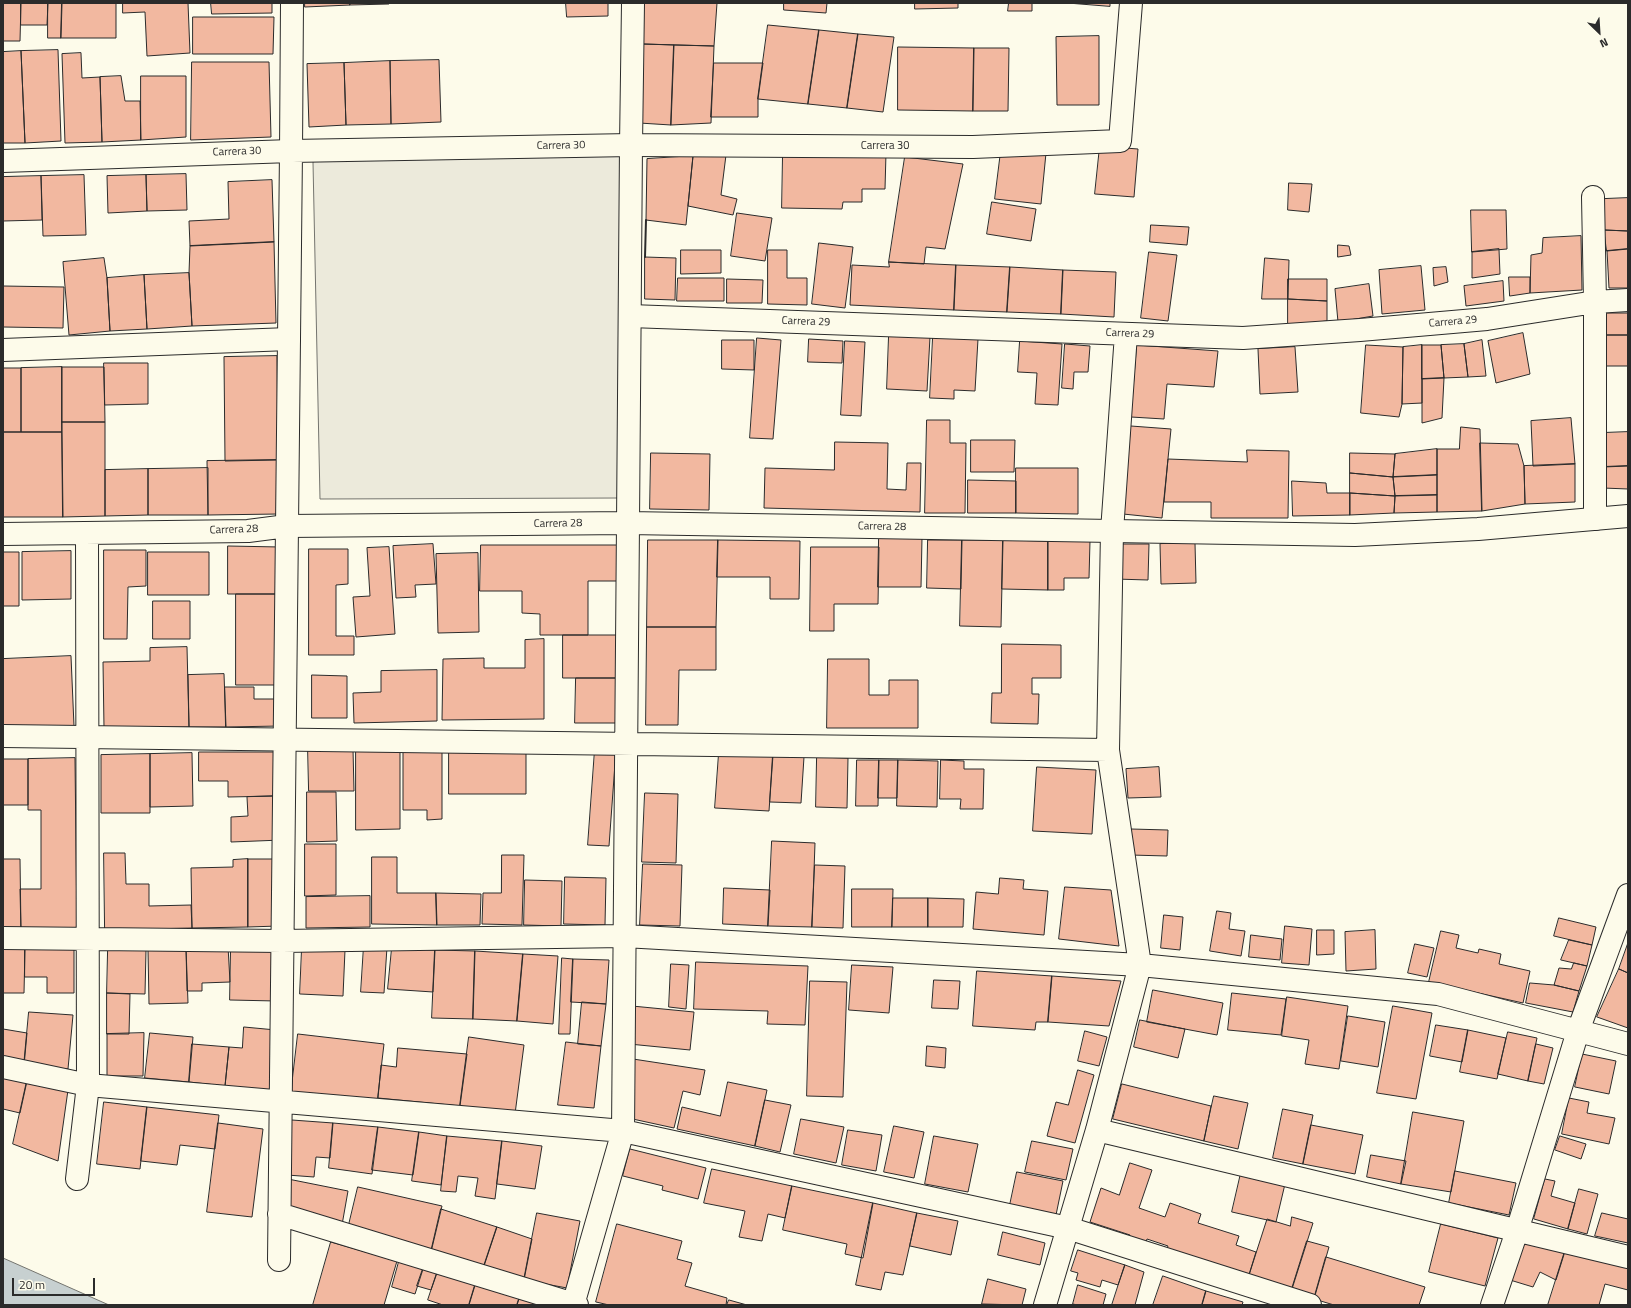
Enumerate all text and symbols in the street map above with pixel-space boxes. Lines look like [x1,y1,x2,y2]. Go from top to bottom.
north arrow [1579,12,1619,52]
text: N [1597,34,1611,52]
street label: Carrera 30 [537,139,585,153]
street label: Carrera 30 [861,139,909,153]
street label: Carrera 30 [212,145,262,159]
street label: Carrera 29 [1428,313,1478,331]
street label: Carrera 29 [781,315,831,329]
street label: Carrera 29 [1105,327,1155,341]
street label: Carrera 28 [534,517,582,531]
street label: Carrera 28 [858,520,906,534]
street label: Carrera 28 [209,523,259,537]
scale bar [14,1270,97,1296]
text: 20 m [19,1275,45,1294]

